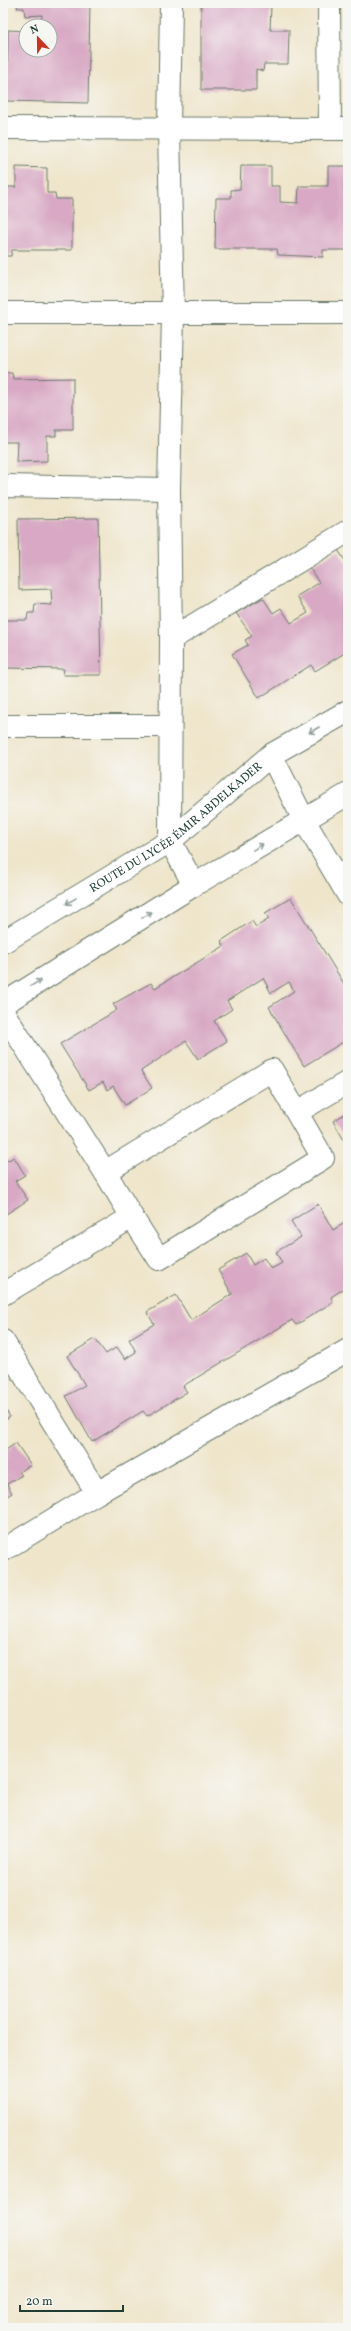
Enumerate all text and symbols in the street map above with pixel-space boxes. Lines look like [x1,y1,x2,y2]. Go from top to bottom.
north arrow [18,18,58,58]
text: N [28,22,41,39]
one-way arrow [308,727,320,735]
street label: ROUTE DU LYCÉE ÉMIR ABDELKADER [87,759,266,897]
one-way arrow [252,843,264,851]
one-way arrow [65,897,77,905]
one-way arrow [141,910,152,919]
one-way arrow [30,979,42,987]
scale bar [20,2287,123,2313]
text: 20 m [26,2294,53,2310]

